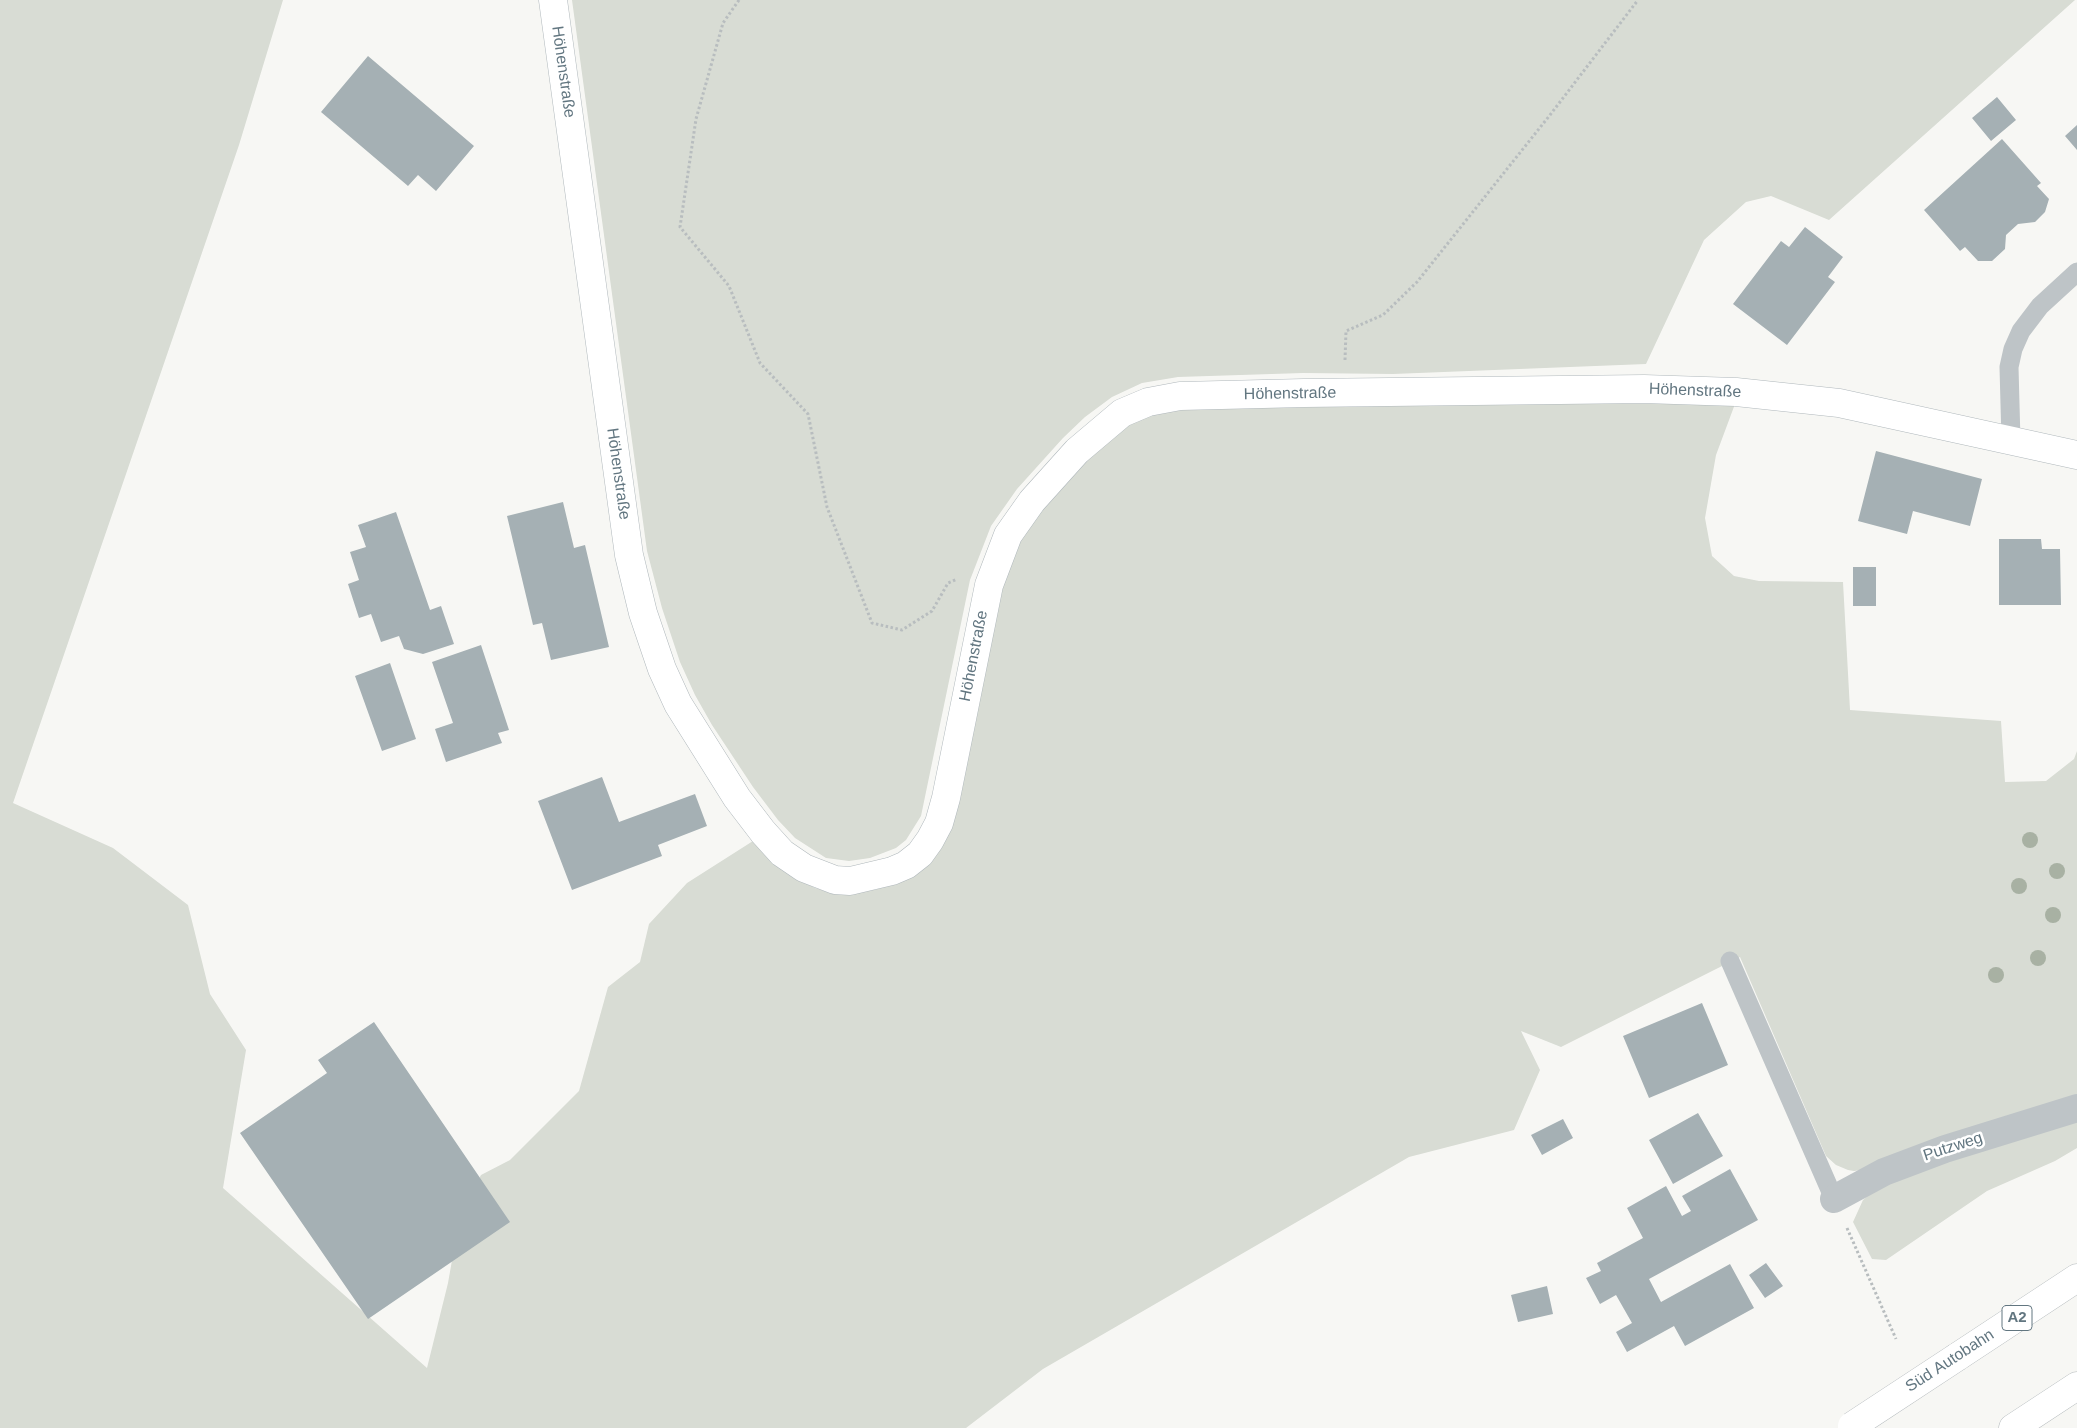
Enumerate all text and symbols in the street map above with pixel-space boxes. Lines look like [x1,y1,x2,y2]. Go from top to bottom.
street label: Höhenstraße [547,25,579,119]
street label: Höhenstraße [1648,380,1742,402]
street label: Höhenstraße [1244,384,1336,404]
street label: Höhenstraße [602,427,634,521]
street label: Höhenstraße [956,609,992,703]
street label: Putzweg [1921,1128,1985,1166]
road number: A2 [2002,1306,2032,1330]
street label: Süd Autobahn [1902,1325,1998,1397]

